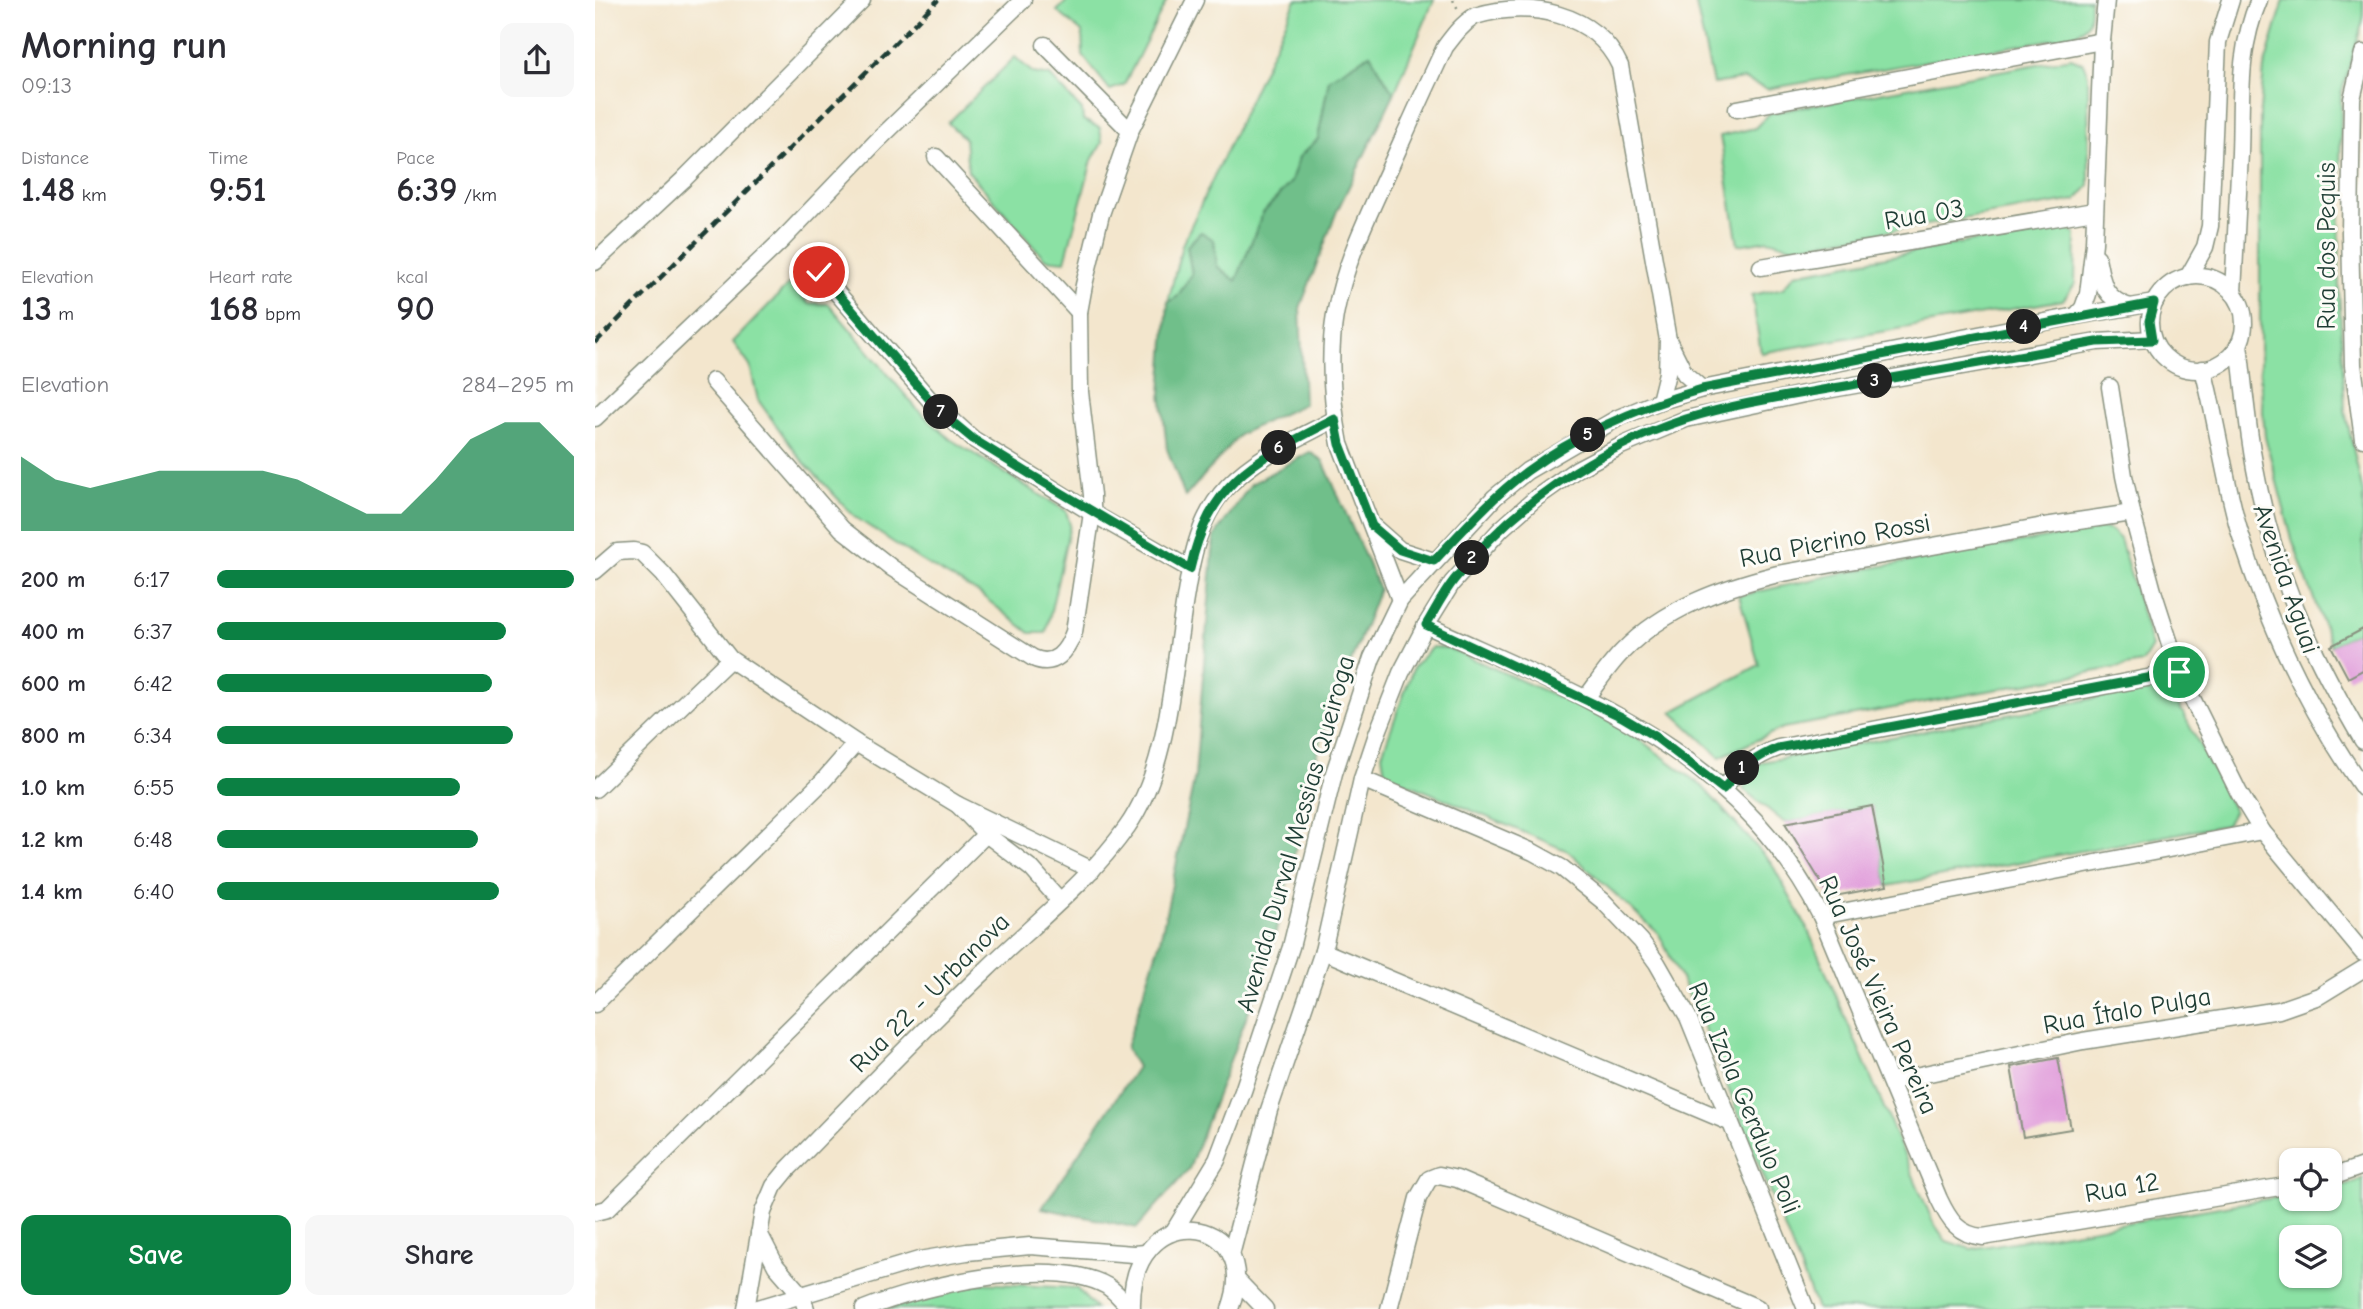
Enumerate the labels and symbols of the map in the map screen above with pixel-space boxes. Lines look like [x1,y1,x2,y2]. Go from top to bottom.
street label: Rua dos Pequis [2312,162,2342,330]
street label: Rua 03 [1882,193,1966,237]
pin [789,242,849,302]
pin: 4 [2007,310,2041,344]
pin: 3 [1857,364,1893,398]
pin: 7 [923,394,959,430]
pin: 5 [1571,418,1605,452]
pin: 6 [1261,430,1297,466]
street label: Avenida Aguai [2246,500,2326,658]
street label: Rua Pierino Rossi [1737,508,1933,574]
pin: 2 [1455,540,1489,576]
pin [2149,642,2209,702]
street label: Avenida Durval Messias Queiroga [1231,652,1361,1016]
pin: 1 [1725,750,1759,786]
street label: Rua José Vieira Pereira [1812,871,1944,1119]
street label: Rua 22 - Urbanova [844,907,1016,1079]
street label: Rua Izola Gerdulo Poli [1682,978,1806,1218]
street label: Rua Ítalo Pulga [2040,980,2213,1041]
street label: Rua 12 [2083,1167,2161,1209]

